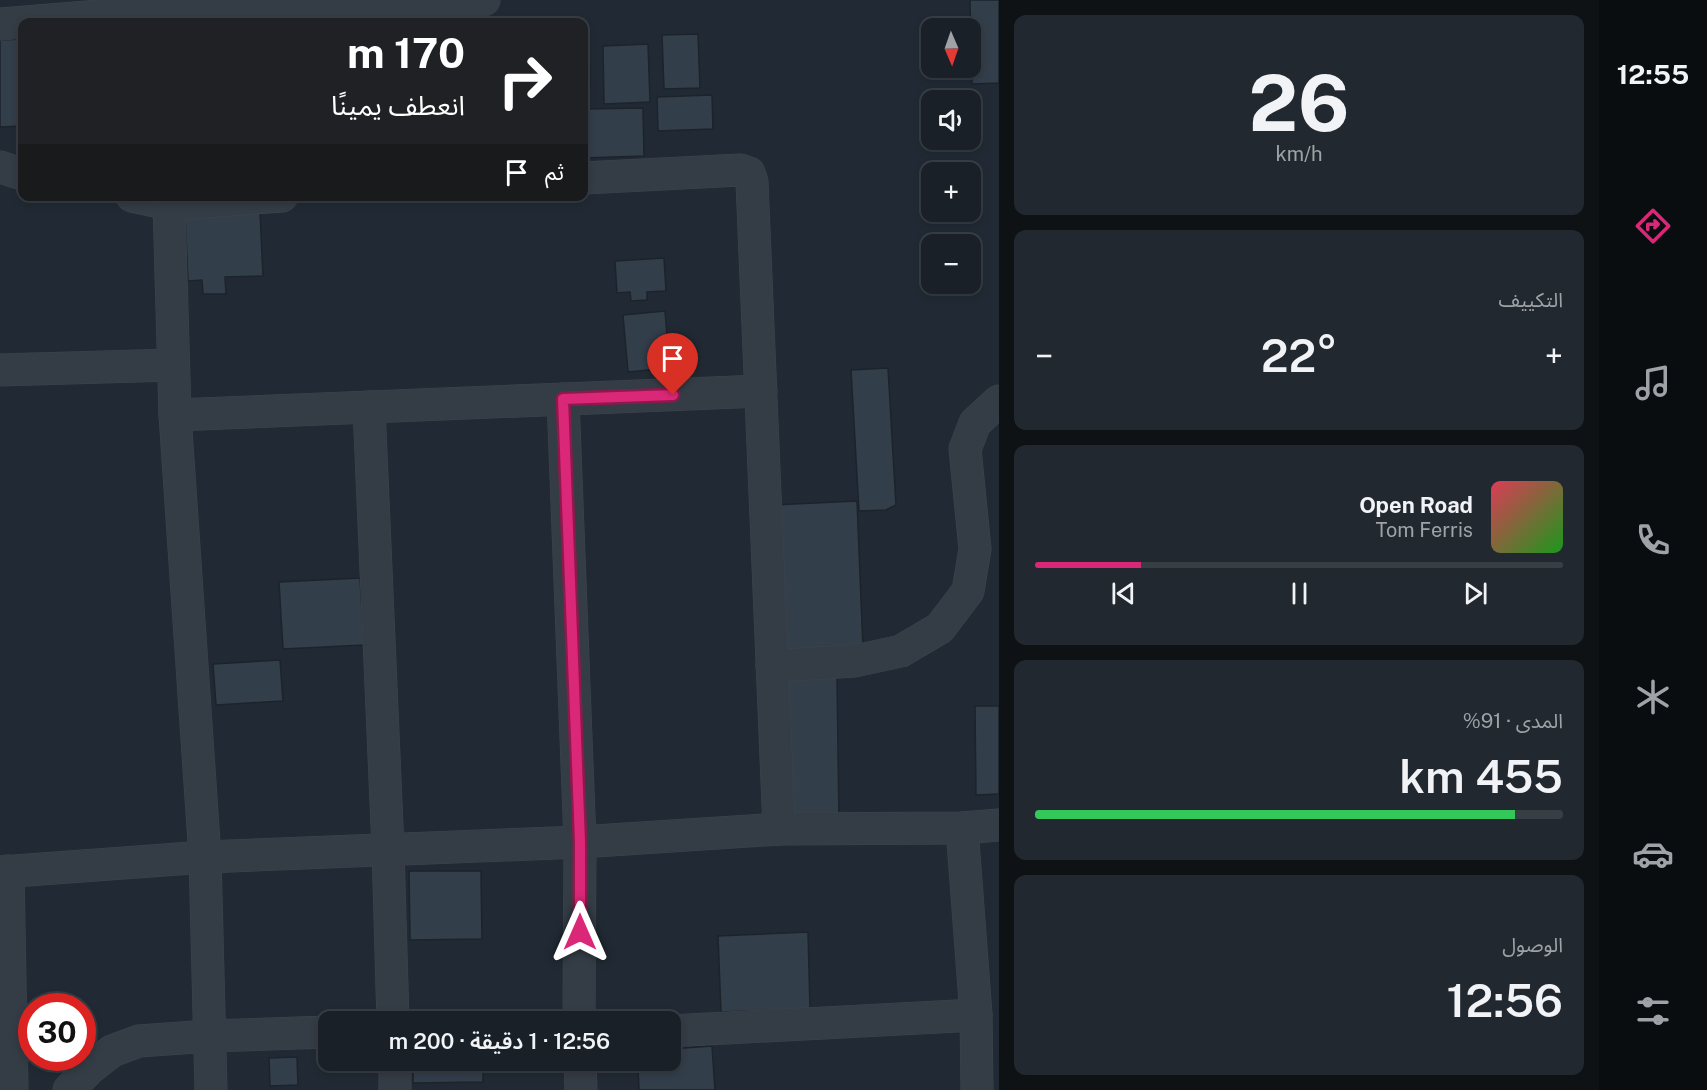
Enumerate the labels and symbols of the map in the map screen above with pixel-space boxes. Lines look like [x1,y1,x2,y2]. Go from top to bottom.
north arrow [921,18,981,78]
pin [647,333,698,395]
position arrow [548,900,612,964]
speed limit sign: 30 [18,993,96,1071]

